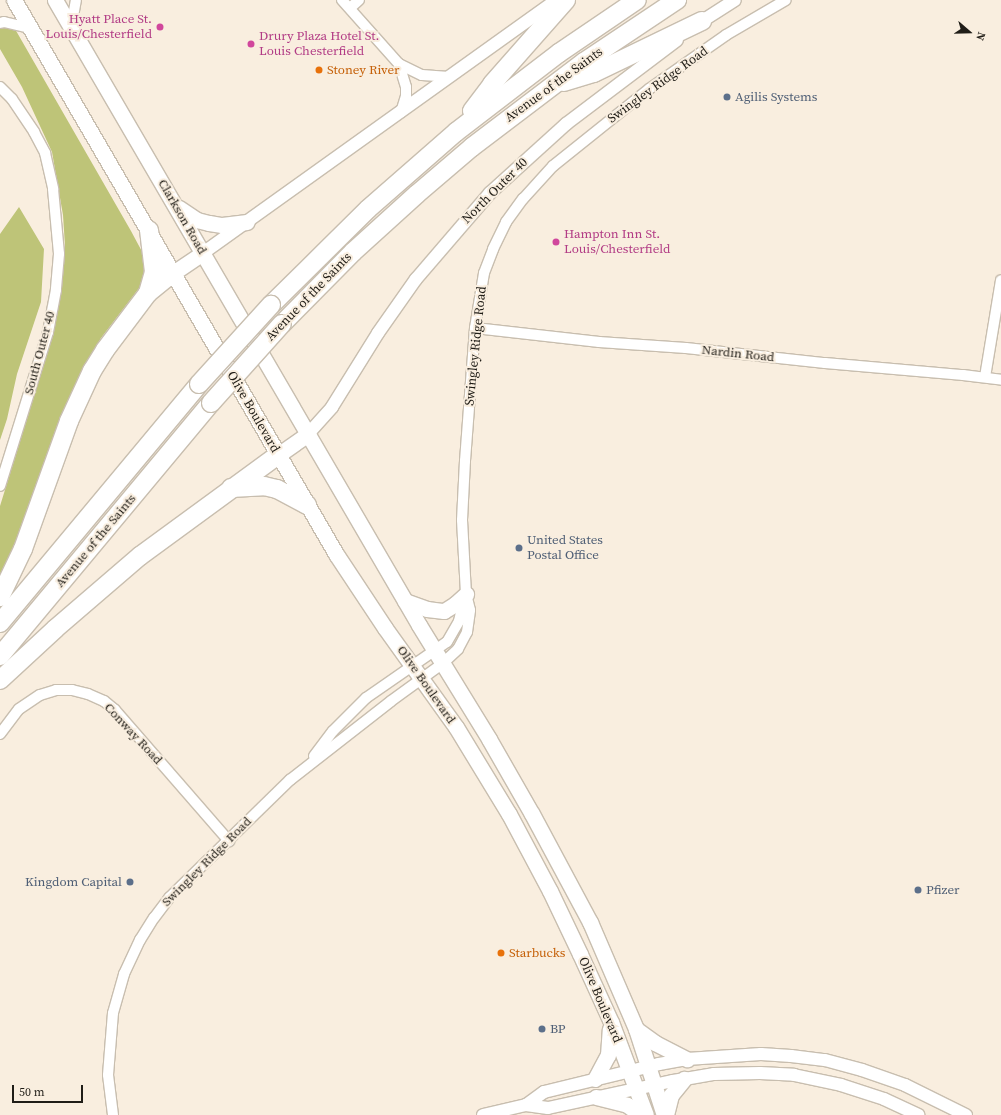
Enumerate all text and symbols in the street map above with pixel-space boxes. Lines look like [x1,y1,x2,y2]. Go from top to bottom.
place label: Hyatt Place St. Louis/Chesterfield [46,12,152,43]
north arrow [949,12,989,52]
marker: Hyatt Place St. Louis/Chesterfield [155,22,165,32]
place label: Drury Plaza Hotel St. Louis Chesterfield [259,29,379,60]
text: N [972,30,989,43]
marker: Drury Plaza Hotel St. Louis Chesterfield [246,39,256,49]
street label: Swingley Ridge Road [605,43,711,127]
street label: Avenue of the Saints [502,44,606,126]
place label: Stoney River [327,62,400,78]
marker: Stoney River [314,65,324,75]
place label: Agilis Systems [735,89,817,105]
marker: Agilis Systems [722,92,732,102]
street label: North Outer 40 [459,155,531,227]
street label: Clarkson Road [154,177,210,257]
place label: Hampton Inn St. Louis/Chesterfield [564,227,670,258]
marker: Hampton Inn St. Louis/Chesterfield [551,237,561,247]
street label: Avenue of the Saints [263,250,355,344]
street label: Swingley Ridge Road [462,285,490,407]
street label: South Outer 40 [21,310,59,396]
street label: Nardin Road [701,342,775,366]
street label: Olive Boulevard [223,368,283,456]
street label: Avenue of the Saints [52,491,140,591]
place label: United States Postal Office [527,533,603,564]
marker: United States Postal Office [514,543,524,553]
street label: Olive Boulevard [393,643,459,727]
street label: Conway Road [101,700,165,768]
street label: Swingley Ridge Road [159,814,255,910]
place label: Kingdom Capital [25,874,122,890]
marker: Kingdom Capital [125,877,135,887]
place label: Pfizer [926,882,960,898]
marker: Pfizer [913,885,923,895]
place label: Starbucks [509,945,565,961]
marker: Starbucks [496,948,506,958]
street label: Olive Boulevard [575,955,625,1045]
place label: BP [550,1021,566,1037]
marker: BP [537,1024,547,1034]
scale bar [14,1077,85,1103]
text: 50 m [19,1084,45,1100]

